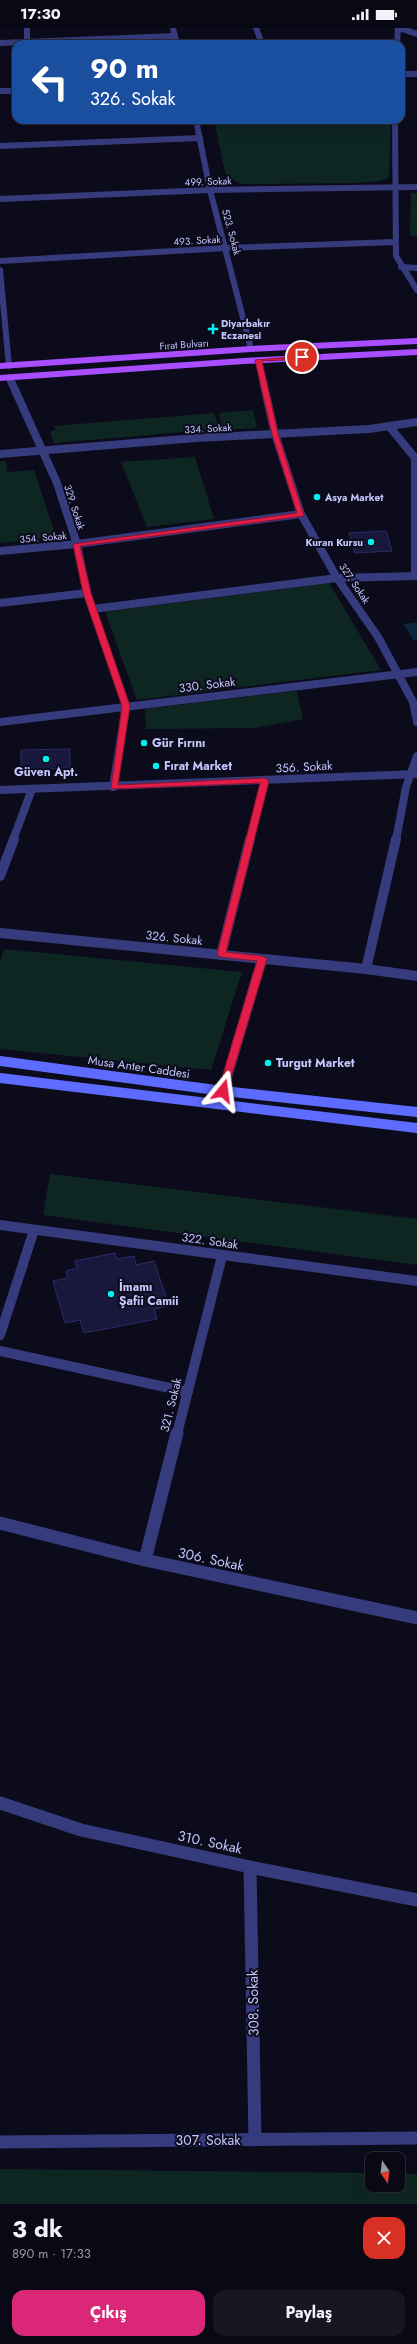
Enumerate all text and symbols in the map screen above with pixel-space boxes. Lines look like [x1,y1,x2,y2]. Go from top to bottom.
text: 17:30 [20,3,61,25]
text: 90 m [90,48,159,89]
icon: left [24,56,76,108]
text: 326. Sokak [90,86,175,112]
street label: 499. Sokak [184,173,232,190]
street label: 523. Sokak [218,207,245,257]
street label: 493. Sokak [173,232,222,249]
place label: Diyarbakır Eczanesi [221,316,271,343]
marker: Diyarbakır Eczanesi [208,324,218,334]
street label: Fırat Bulvarı [159,335,209,354]
pin [285,340,319,374]
icon: arrive [291,346,313,368]
street label: 334. Sokak [184,420,233,437]
street label: 329. Sokak [60,483,89,532]
place label: Asya Market [324,490,384,505]
marker: Asya Market [312,492,322,502]
street label: 354. Sokak [19,528,68,547]
place label: Kuran Kursu [305,535,363,550]
marker: Kuran Kursu [366,537,376,547]
street label: 327. Sokak [336,560,374,607]
street label: 330. Sokak [178,673,237,697]
place label: Gür Fırını [152,734,205,752]
marker: Gür Fırını [139,738,149,748]
marker: Güven Apt. [41,754,51,764]
street label: 356. Sokak [275,756,334,777]
place label: Fırat Market [164,757,232,775]
marker: Fırat Market [151,761,161,771]
place label: Güven Apt. [14,763,78,781]
street label: 326. Sokak [145,926,204,950]
street label: Musa Anter Caddesi [87,1051,191,1083]
place label: Turgut Market [276,1054,355,1072]
marker: Turgut Market [263,1058,273,1068]
position arrow [202,1070,244,1112]
street label: 322. Sokak [181,1228,240,1254]
place label: İmamı Şafii Camii [119,1278,179,1310]
marker: İmamı Şafii Camii [106,1289,116,1299]
street label: 321. Sokak [156,1375,187,1434]
street label: 306. Sokak [176,1542,247,1576]
street label: 310. Sokak [176,1825,245,1859]
street label: 308. Sokak [242,1969,264,2036]
street label: 307. Sokak [176,2130,241,2150]
north arrow [365,2152,405,2192]
map controls [365,2152,405,2192]
text: 3 dk [12,2211,63,2246]
button: close [363,2217,405,2259]
text: 890 m · 17:33 [12,2244,91,2263]
button: Çıkış [12,2290,205,2336]
button: Paylaş [213,2290,405,2336]

